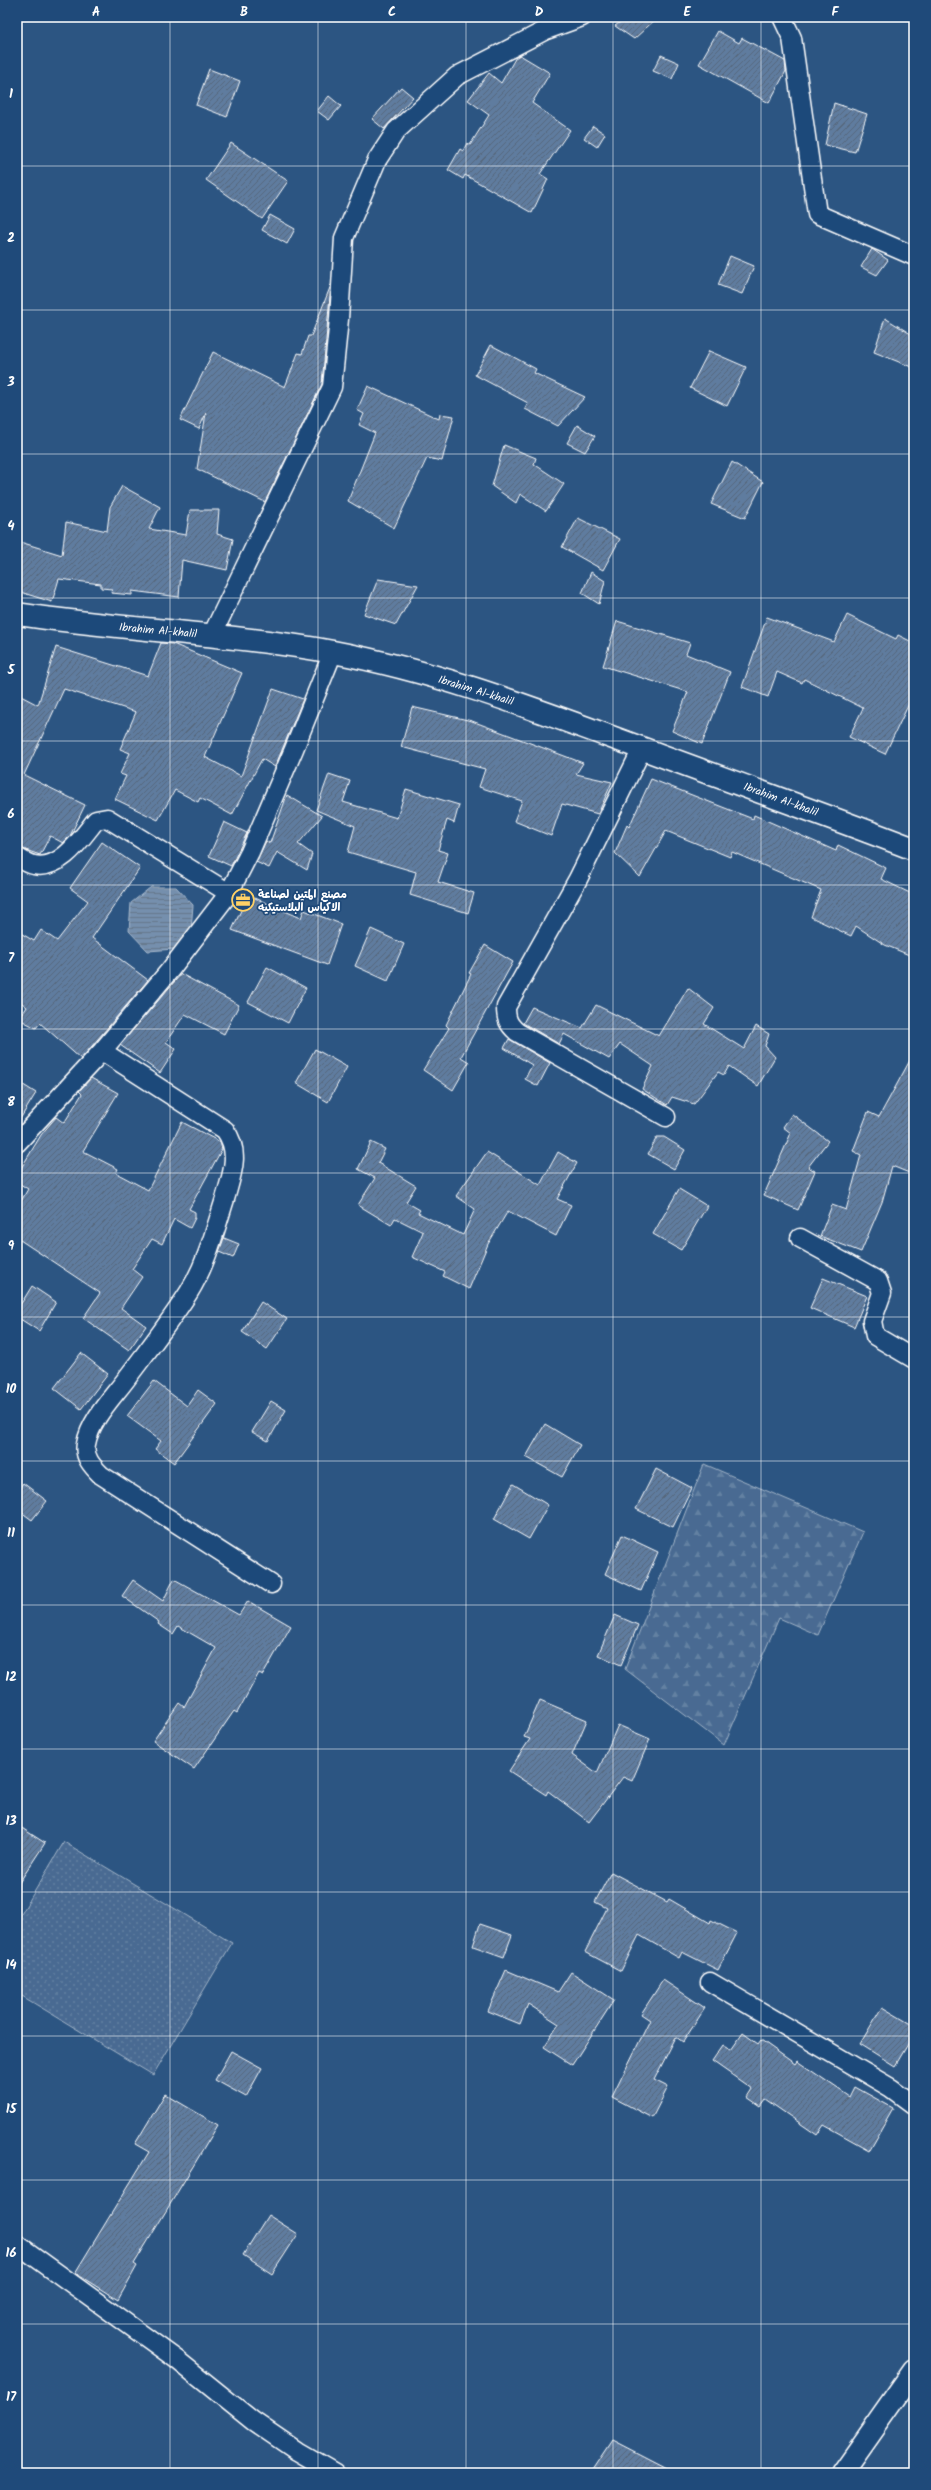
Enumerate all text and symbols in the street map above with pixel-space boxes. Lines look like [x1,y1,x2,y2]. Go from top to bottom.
text: A [92,2,100,23]
text: B [240,2,248,23]
text: C [388,2,396,23]
text: D [535,2,544,23]
text: E [683,2,691,23]
text: F [831,2,839,23]
text: 1 [9,84,13,105]
text: 2 [7,228,15,249]
text: 3 [6,372,15,393]
text: 4 [7,516,15,537]
street label: Ibrahim Al-khalil [118,619,198,643]
text: 5 [7,660,16,681]
street label: Ibrahim Al-khalil [436,671,516,711]
street label: Ibrahim Al-khalil [741,778,821,822]
text: 6 [7,804,15,825]
place label: مصنع المتين لصناعة الاكياس البلاستيكيه [258,886,347,917]
office icon: مصنع المتين لصناعة الاكياس البلاستيكيه [230,887,256,913]
text: 7 [8,948,15,969]
text: 8 [7,1092,15,1113]
text: 9 [8,1236,15,1257]
text: 10 [6,1379,17,1400]
text: 11 [7,1523,15,1544]
text: 12 [5,1667,17,1688]
text: 13 [5,1811,17,1832]
text: 14 [5,1955,17,1976]
text: 15 [6,2099,18,2120]
text: 16 [6,2243,16,2264]
text: 17 [6,2387,17,2408]

